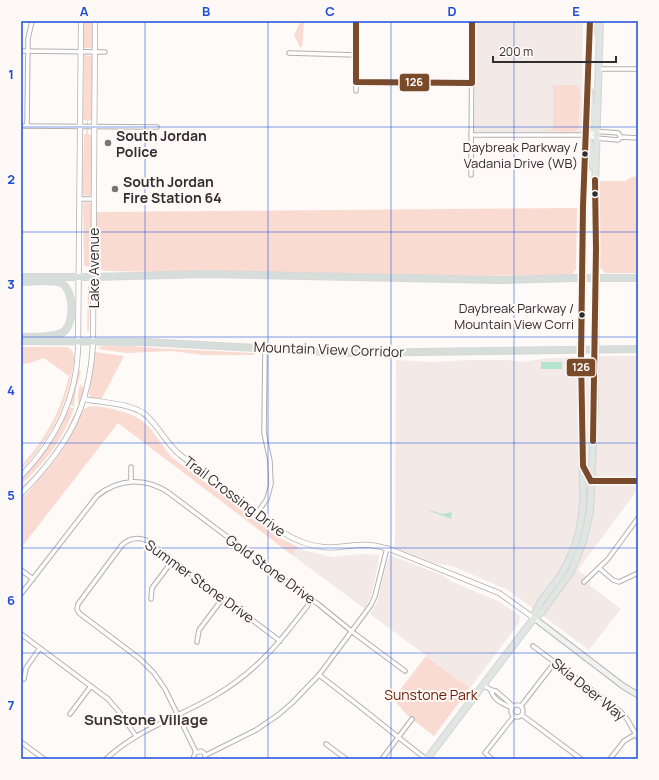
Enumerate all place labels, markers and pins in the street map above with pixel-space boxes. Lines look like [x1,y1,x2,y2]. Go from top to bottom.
place label: South Jordan Police [116,126,207,161]
marker: South Jordan Police [103,138,113,148]
place label: Daybreak Parkway / Vadania Drive (WB) [463,138,578,172]
marker: Daybreak Parkway / Vadania Drive (WB) [580,149,590,159]
place label: South Jordan Fire Station 64 [123,172,222,207]
marker: South Jordan Fire Station 64 [110,184,120,194]
unlabelled marker [590,189,600,199]
place label: Daybreak Parkway / Mountain View Corri [454,299,574,333]
marker: Daybreak Parkway / Mountain View Corri [577,310,587,320]

